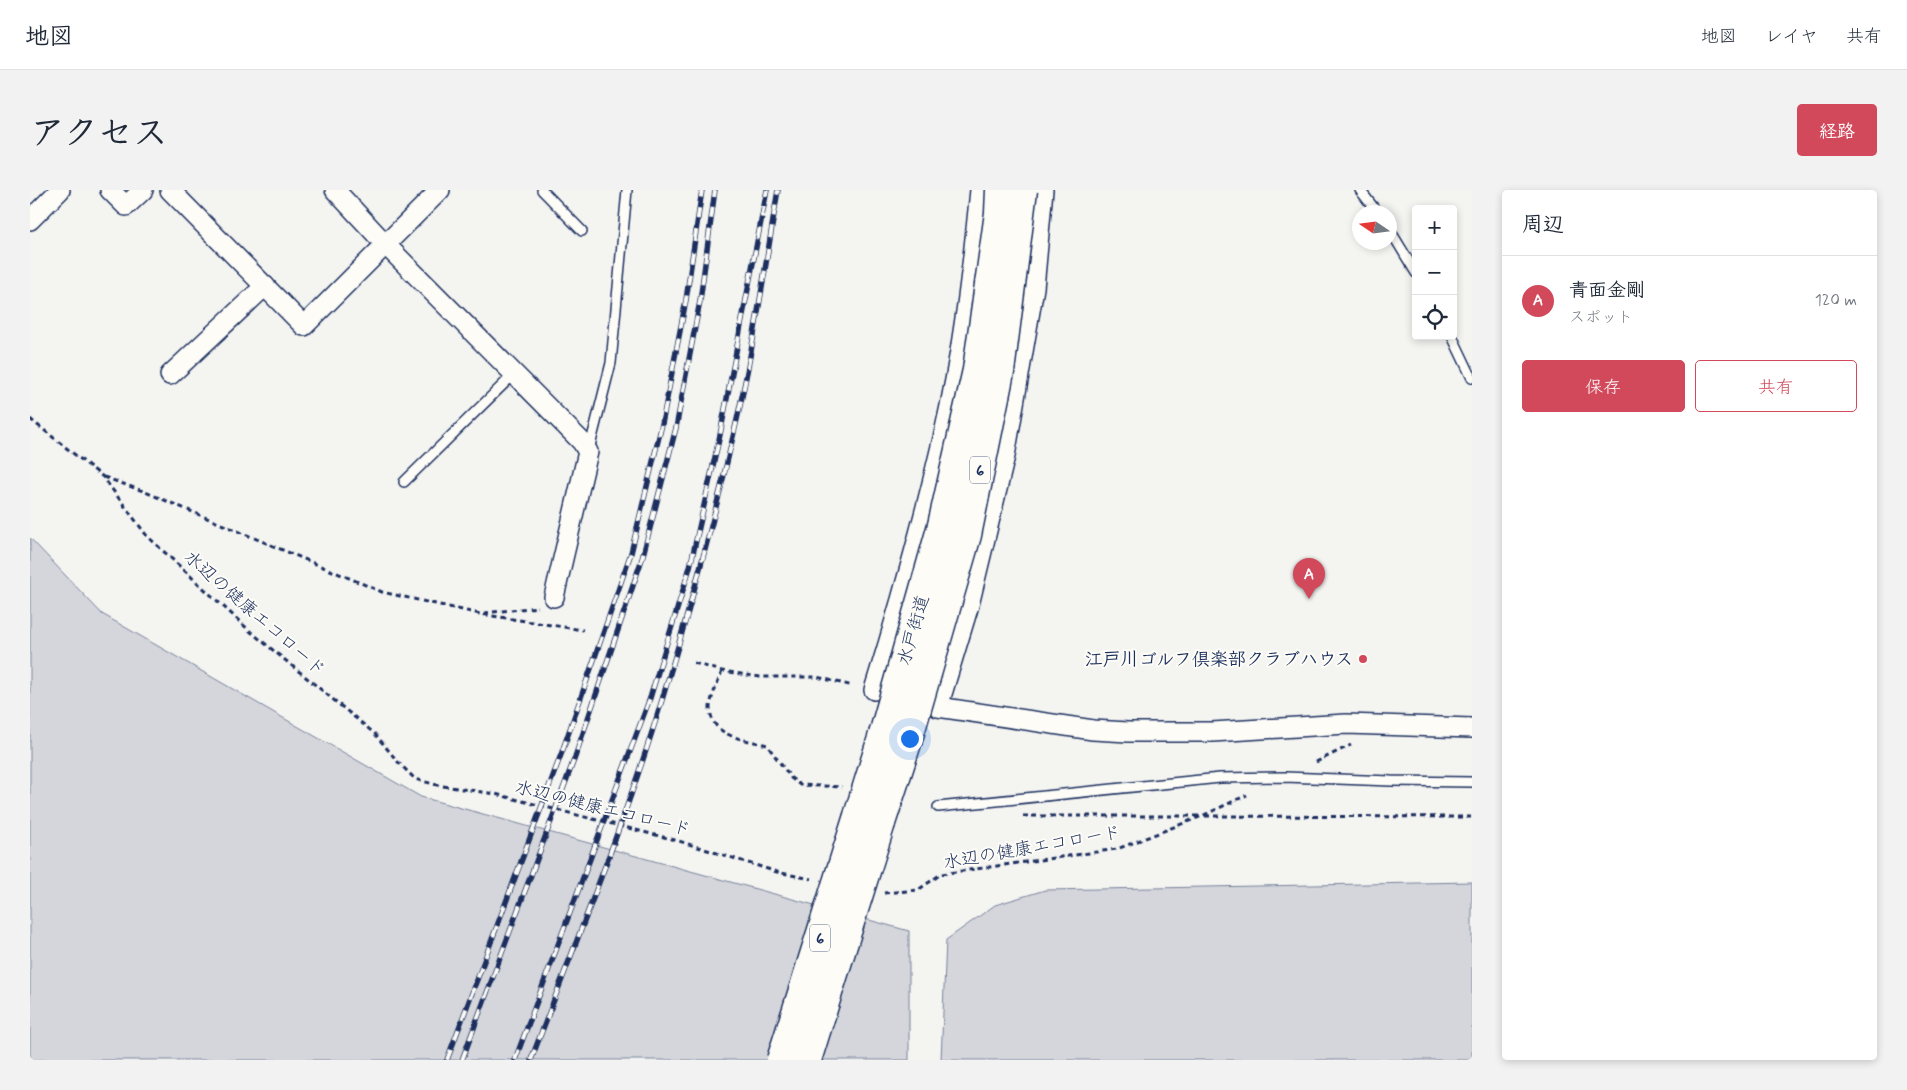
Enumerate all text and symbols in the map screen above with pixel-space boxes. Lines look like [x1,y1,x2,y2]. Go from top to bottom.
text: 地図 [25,22,73,53]
text: 地図 [1701,25,1737,49]
text: レイヤ [1765,25,1818,49]
text: 共有 [1846,25,1882,49]
button: 経路 [1797,104,1877,156]
text: アクセス [30,111,168,157]
north arrow [1352,205,1397,250]
map controls [1412,205,1457,340]
button: + [1412,205,1457,250]
text: 周辺 [1522,211,1564,239]
button: − [1412,250,1457,295]
text: 青面金剛 [1569,278,1645,303]
text: A [1533,290,1543,311]
text: 120 m [1815,290,1857,311]
button: locate [1412,295,1457,340]
text: スポット [1569,307,1633,328]
button: 保存 [1522,360,1685,412]
button: 共有 [1695,360,1857,412]
road number: 6 [970,456,990,484]
street label: 水辺の健康エコロード [179,546,330,682]
pin: A [1293,558,1325,599]
street label: 水戸街道 [893,592,935,668]
place label: 江戸川ゴルフ倶楽部クラブハウス [1085,648,1353,672]
marker: 江戸川ゴルフ倶楽部クラブハウス [1357,653,1369,665]
your location [897,726,923,752]
street label: 水辺の健康エコロード [513,776,693,842]
street label: 水辺の健康エコロード [941,821,1123,875]
road number: 6 [810,924,830,951]

